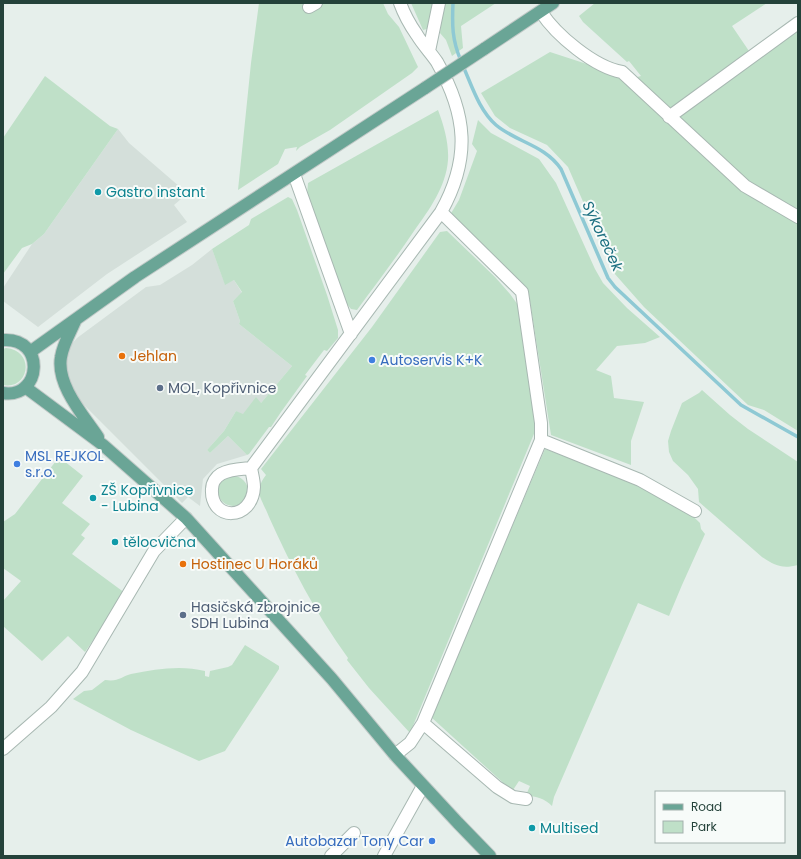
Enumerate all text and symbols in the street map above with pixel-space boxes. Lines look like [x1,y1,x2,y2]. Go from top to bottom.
place label: Gastro instant [106,182,205,202]
marker: Gastro instant [93,187,103,197]
water label: Sýkoreček [578,197,629,276]
place label: Jehlan [130,346,177,366]
place label: Autoservis K+K [380,350,483,370]
marker: Jehlan [117,351,127,361]
marker: Autoservis K+K [367,355,377,365]
place label: MOL, Kopřivnice [168,378,277,398]
marker: MOL, Kopřivnice [155,383,165,393]
place label: MSL REJKOL s.r.o. [25,446,104,482]
marker: MSL REJKOL s.r.o. [12,459,22,469]
place label: ZŠ Kopřivnice - Lubina [101,480,194,516]
marker: ZŠ Kopřivnice - Lubina [88,493,98,503]
place label: tělocvična [123,532,196,552]
marker: tělocvična [110,537,120,547]
place label: Hostinec U Horáků [191,554,318,574]
marker: Hostinec U Horáků [178,559,188,569]
place label: Hasičská zbrojnice SDH Lubina [191,597,321,633]
marker: Hasičská zbrojnice SDH Lubina [178,610,188,620]
legend [655,791,785,843]
text: Road [691,798,722,815]
place label: Multised [540,818,598,838]
text: Park [691,818,718,835]
marker: Multised [527,823,537,833]
place label: Autobazar Tony Car [285,831,424,851]
marker: Autobazar Tony Car [427,836,437,846]

